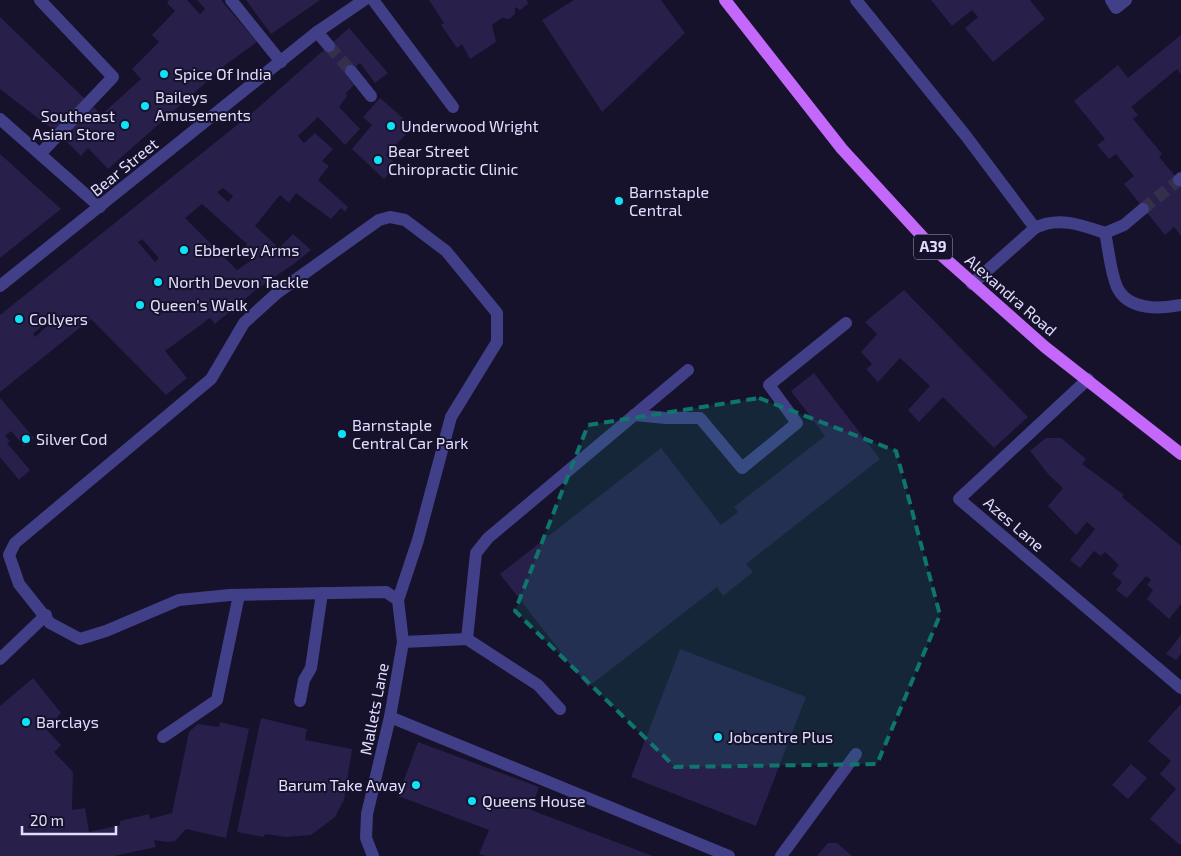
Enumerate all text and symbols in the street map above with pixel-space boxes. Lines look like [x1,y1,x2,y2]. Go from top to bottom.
place label: Spice Of India [174,64,272,83]
marker: Spice Of India [158,68,170,80]
place label: Baileys Amusements [155,87,251,124]
marker: Baileys Amusements [139,100,151,112]
place label: Southeast Asian Store [32,106,115,143]
place label: Underwood Wright [401,116,539,135]
marker: Southeast Asian Store [119,119,131,131]
marker: Underwood Wright [385,120,397,132]
street label: Bear Street [86,134,161,200]
place label: Bear Street Chiropractic Clinic [388,141,519,178]
marker: Bear Street Chiropractic Clinic [372,154,384,166]
place label: Barnstaple Central [629,182,709,219]
marker: Barnstaple Central [613,195,625,207]
road number: A39 [914,234,952,260]
place label: Ebberley Arms [194,240,299,259]
marker: Ebberley Arms [178,244,190,256]
street label: Alexandra Road [962,250,1061,339]
place label: North Devon Tackle [168,272,309,291]
marker: North Devon Tackle [152,276,164,288]
place label: Queen's Walk [150,295,248,315]
marker: Queen's Walk [134,299,146,311]
place label: Collyers [29,309,88,328]
marker: Collyers [13,313,25,325]
place label: Barnstaple Central Car Park [352,415,469,452]
marker: Barnstaple Central Car Park [336,428,348,440]
place label: Silver Cod [36,429,107,448]
marker: Silver Cod [20,433,32,445]
street label: Azes Lane [980,492,1048,555]
street label: Mallets Lane [355,661,392,757]
place label: Barclays [36,712,99,731]
marker: Barclays [20,716,32,728]
place label: Jobcentre Plus [728,727,833,746]
marker: Jobcentre Plus [712,731,724,743]
place label: Barum Take Away [278,775,407,794]
marker: Barum Take Away [410,779,422,791]
place label: Queens House [482,791,586,811]
marker: Queens House [466,795,478,807]
scale bar [22,804,116,836]
text: 20 m [30,811,64,829]

